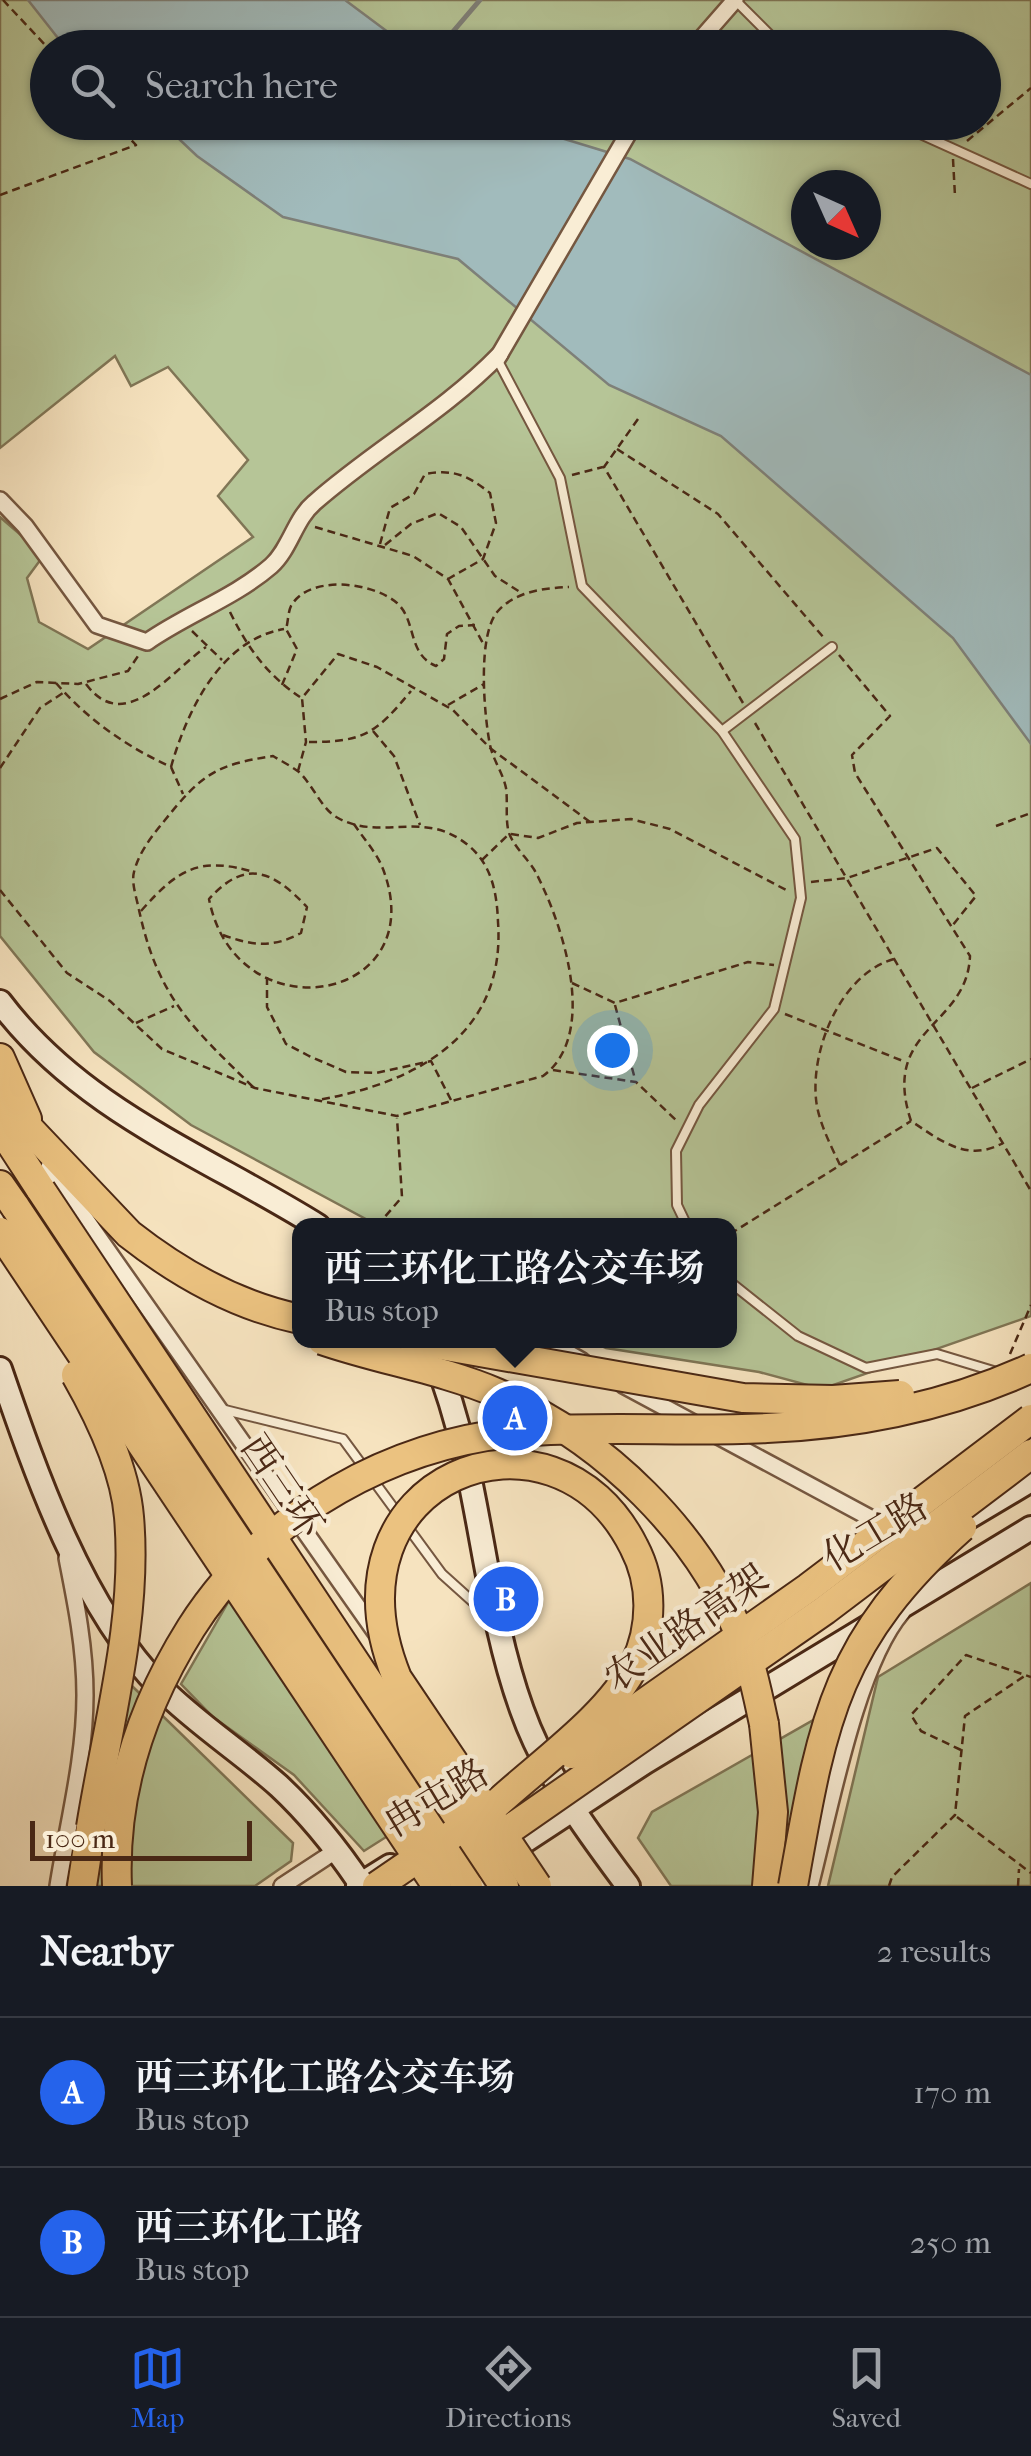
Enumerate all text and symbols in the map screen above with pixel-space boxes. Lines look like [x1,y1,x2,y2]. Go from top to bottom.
search box [30,30,1001,140]
icon: search [65,58,120,113]
text: Search here [145,63,338,108]
north arrow [791,170,881,260]
your location [587,1025,638,1076]
popup [292,1218,737,1348]
text: 西三环化工路公交车场 [324,1246,705,1291]
text: Bus stop [324,1292,439,1329]
pin: A [482,1380,548,1456]
street label: 西三环 [231,1426,333,1546]
street label: 化工路 [815,1483,935,1581]
street label: 农业路高架 [595,1555,777,1701]
pin: B [474,1562,538,1636]
street label: 冉屯路 [376,1749,496,1847]
scale bar [30,1816,252,1860]
text: 100 m [45,1822,115,1855]
text: Nearby [40,1927,172,1976]
text: 2 results [877,1933,991,1970]
text: 西三环化工路公交车场 [135,2055,515,2100]
text: A [62,2074,83,2111]
text: 170 m [913,2074,991,2111]
text: Bus stop [135,2101,249,2138]
text: 西三环化工路 [135,2205,363,2250]
text: B [62,2224,83,2261]
text: 250 m [910,2224,991,2261]
text: Bus stop [135,2251,249,2288]
tab: Map [130,2341,185,2434]
tab: Directions [445,2341,571,2434]
tab: Saved [831,2341,901,2434]

